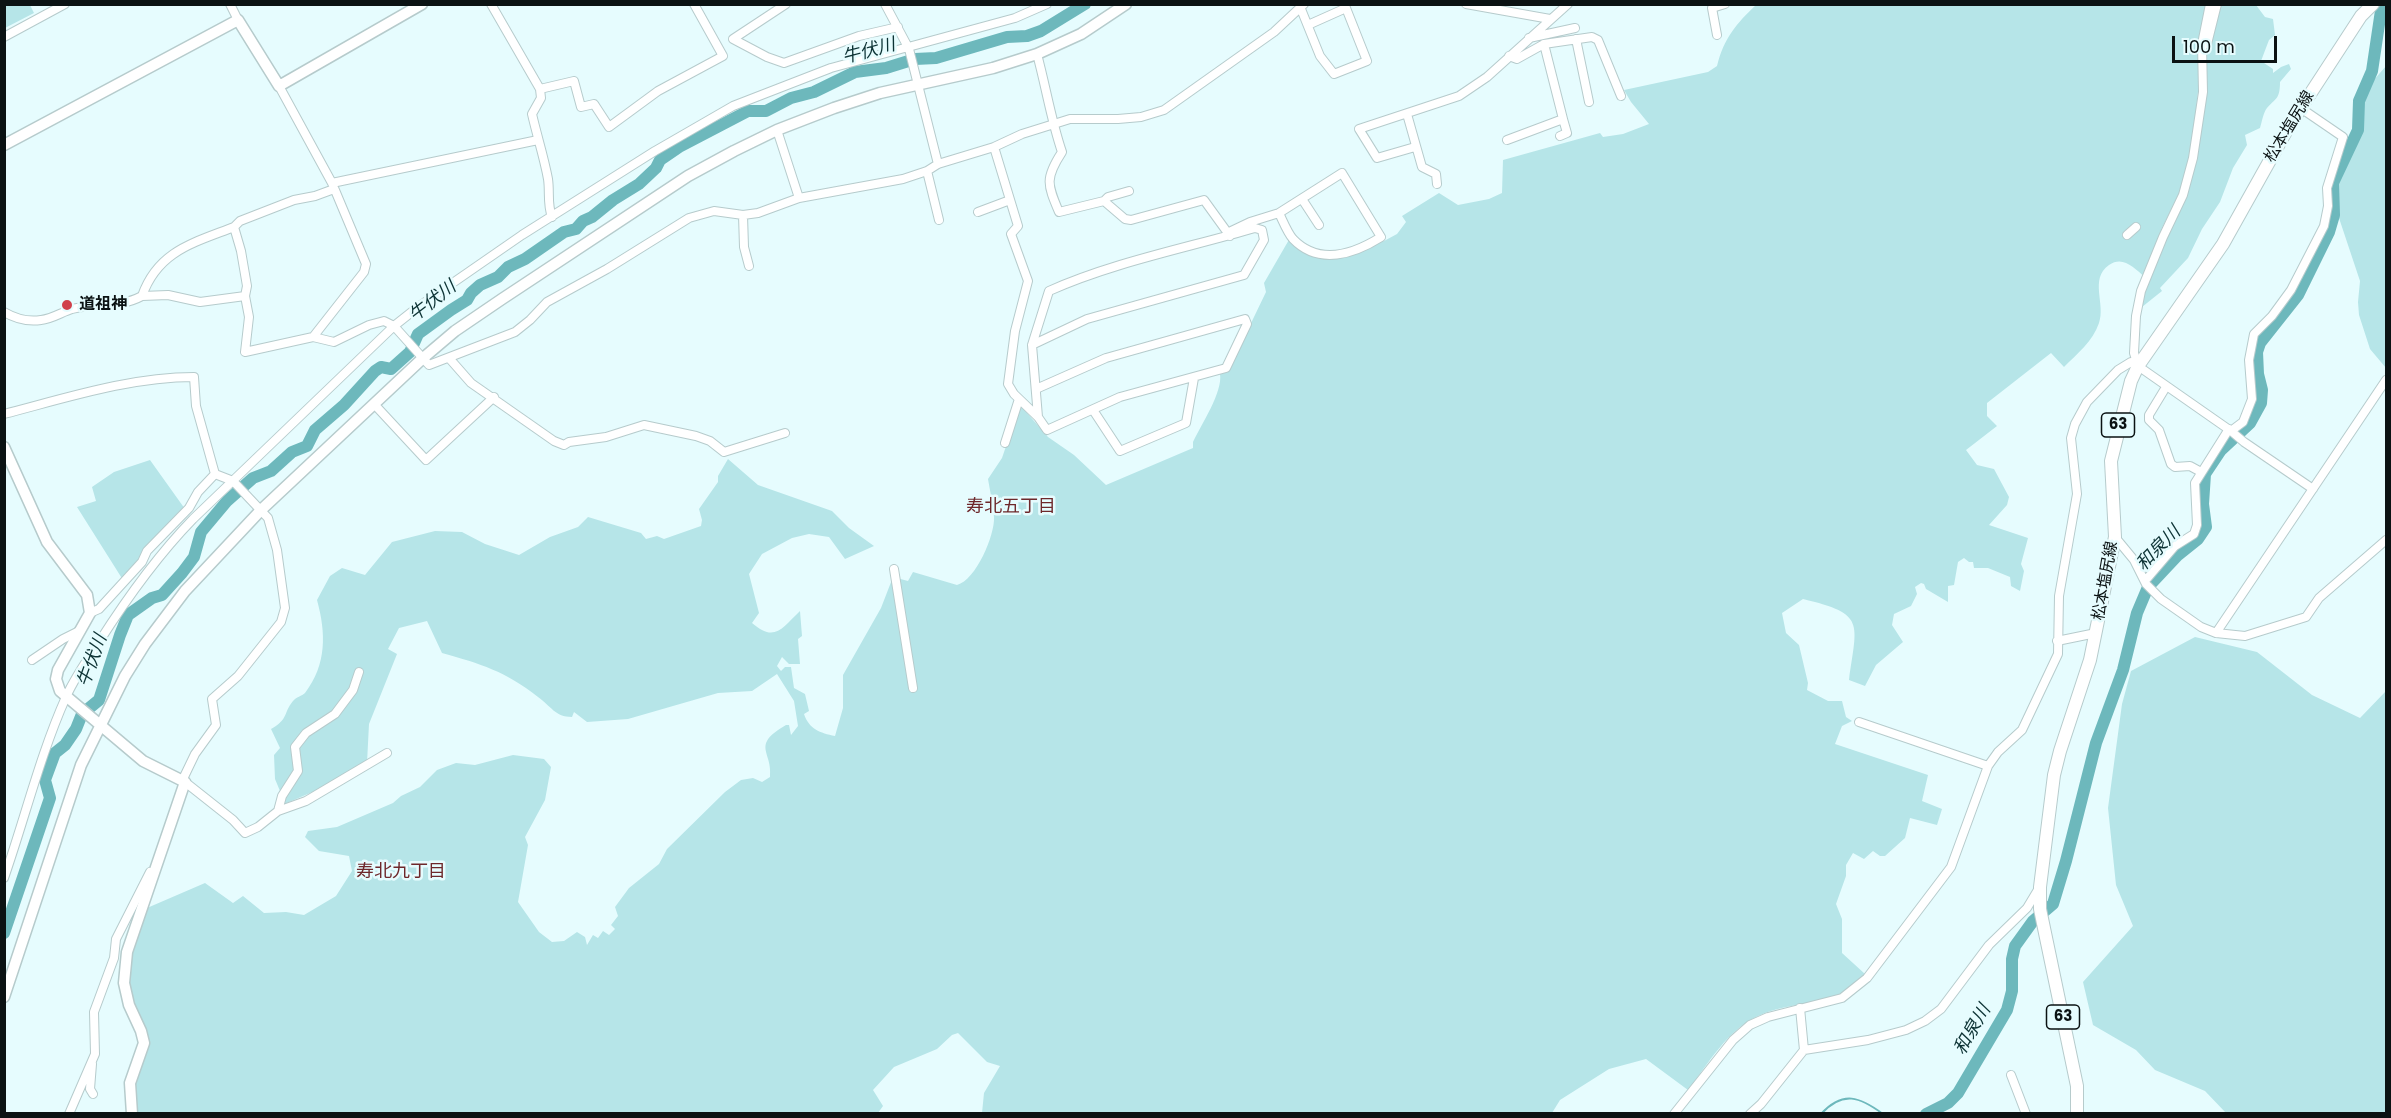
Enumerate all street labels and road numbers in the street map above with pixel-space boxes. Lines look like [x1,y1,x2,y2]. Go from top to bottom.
street label: 松本塩尻線 [2261,88,2319,166]
road number: 63 [2102,413,2134,437]
street label: 松本塩尻線 [2090,540,2122,622]
road number: 63 [2046,1005,2080,1029]

